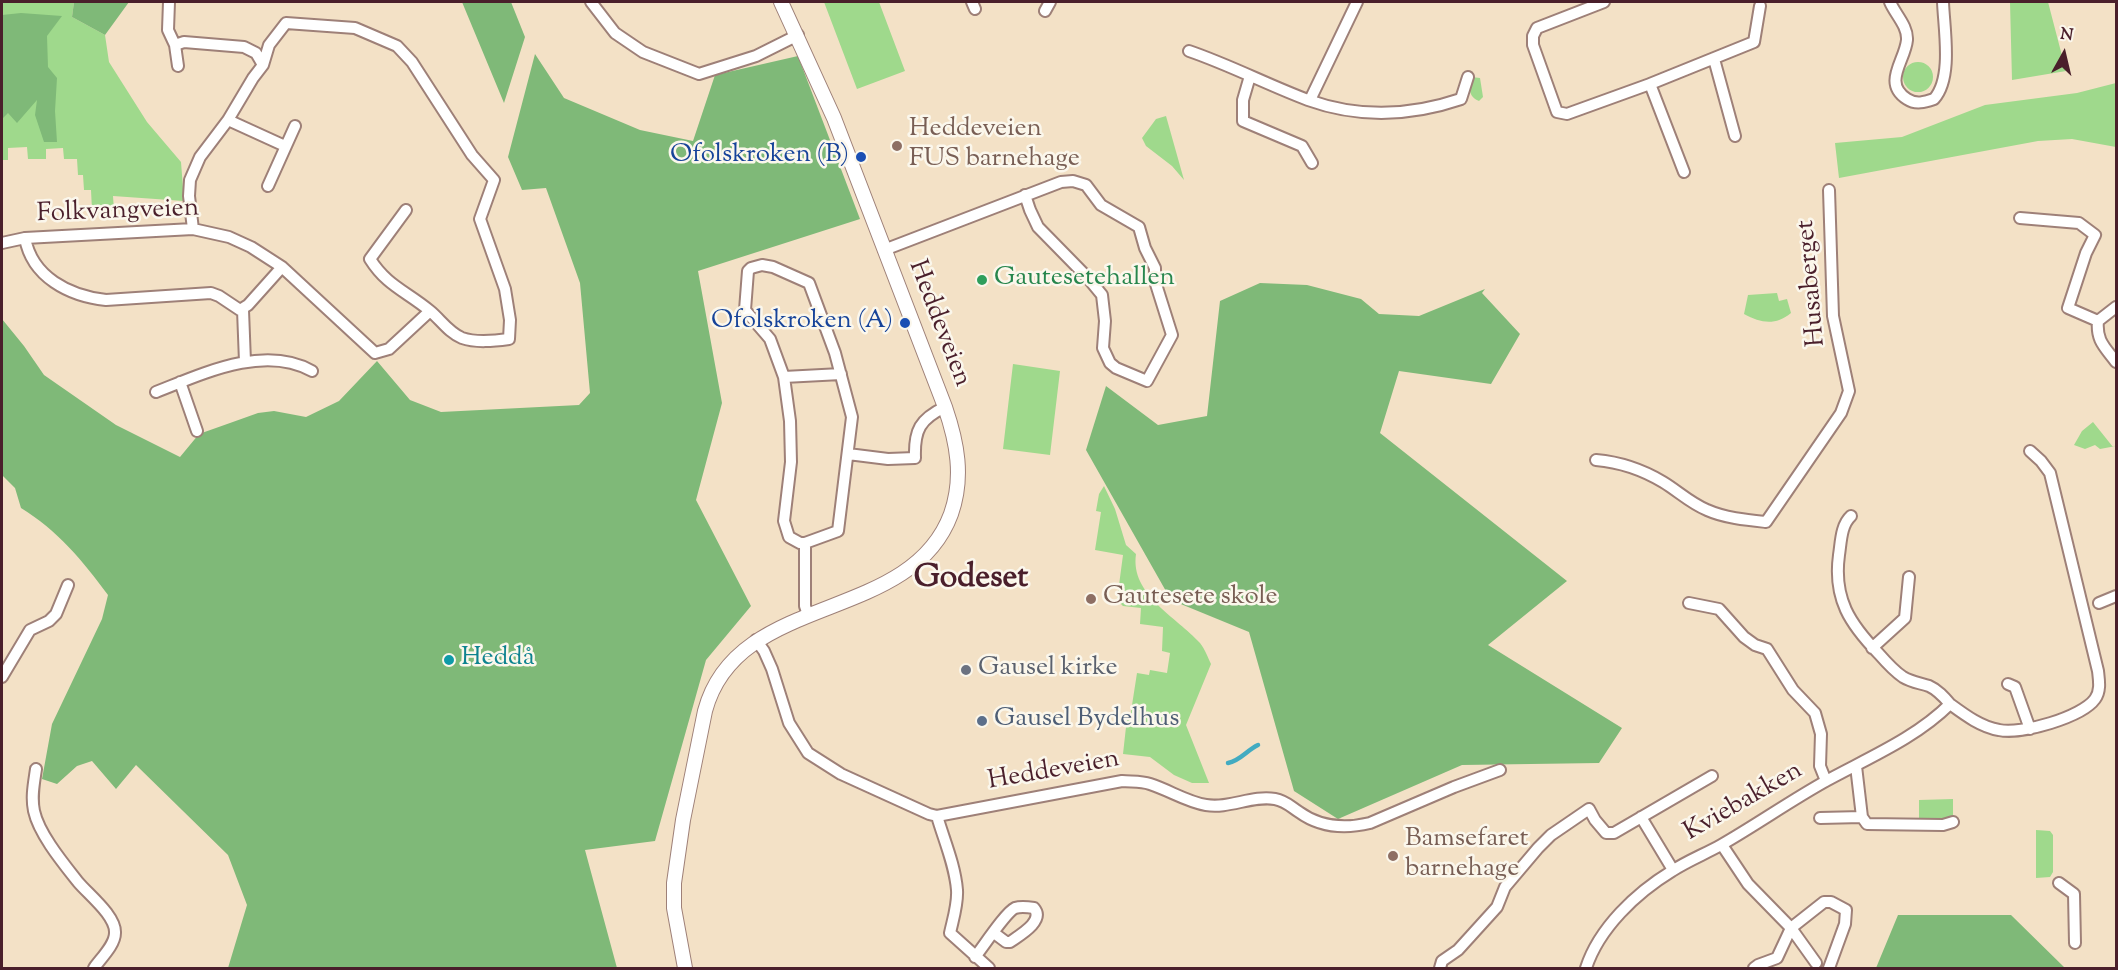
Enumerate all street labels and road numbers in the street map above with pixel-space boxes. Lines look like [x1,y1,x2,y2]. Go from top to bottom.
street label: Folkvangveien [36,195,200,231]
street label: Husaberget [1792,218,1834,348]
street label: Heddeveien [900,256,976,392]
street label: Heddeveien [986,745,1122,799]
street label: Kviebakken [1679,757,1809,849]

